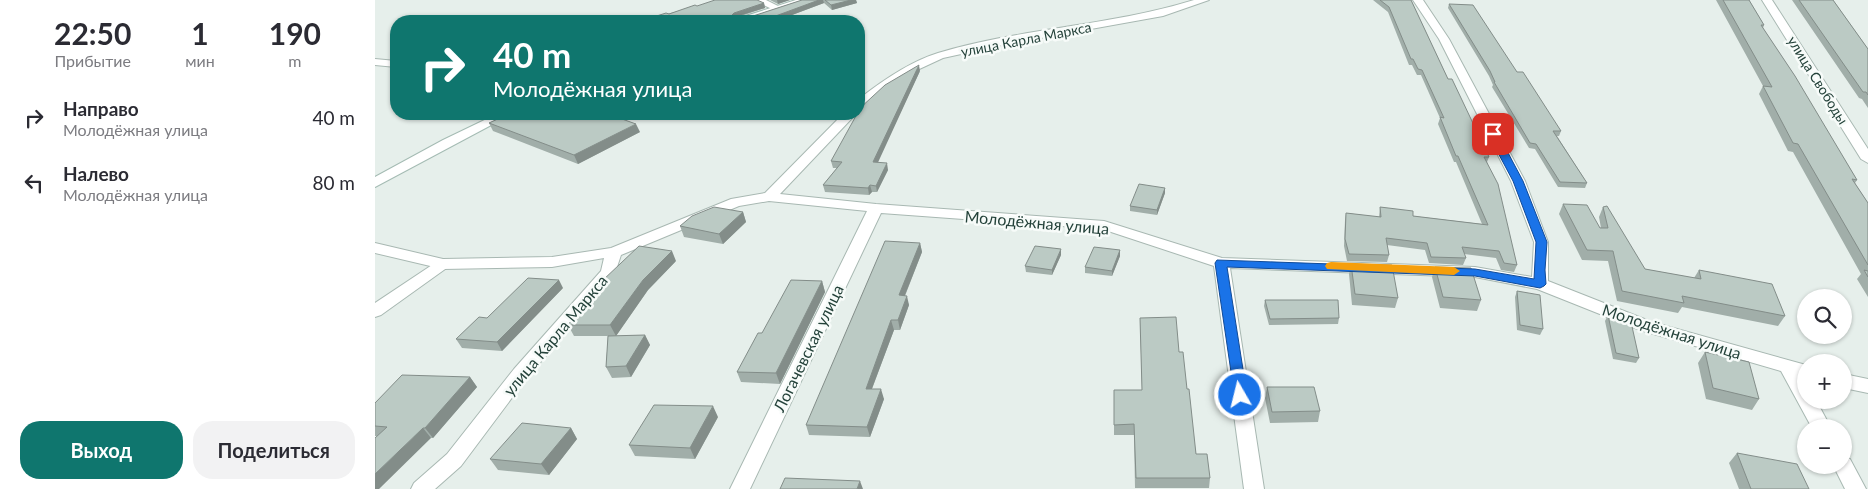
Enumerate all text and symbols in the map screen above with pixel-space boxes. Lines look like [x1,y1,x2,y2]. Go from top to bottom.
text: 22:50 [54,15,131,51]
text: 1 [191,15,209,51]
text: 190 [269,15,321,51]
street label: улица Карла Маркса [959,18,1093,60]
text: 40 m [493,33,571,75]
street label: улица Свободы [1784,33,1852,127]
icon: right [410,35,475,100]
text: Прибытие [54,51,131,70]
text: мин [185,51,215,70]
text: m [288,51,301,70]
text: Молодёжная улица [493,75,692,102]
text: Направо [63,97,139,120]
icon: right [20,104,48,132]
text: 40 m [312,106,355,129]
pin [1472,113,1514,155]
text: Молодёжная улица [63,120,208,139]
icon: arrive [1479,120,1507,148]
text: Налево [63,162,129,185]
icon: left [20,169,48,197]
text: 80 m [312,171,355,194]
text: Молодёжная улица [63,185,208,204]
street label: Молодёжная улица [964,206,1110,238]
street label: улица Карла Маркса [499,271,611,399]
street label: Логачевская улица [769,281,847,416]
map controls [1797,289,1852,474]
button: search [1797,289,1852,344]
street label: Молодёжная улица [1600,300,1744,362]
button: + [1797,354,1852,409]
position arrow [1213,368,1265,420]
button: − [1797,419,1852,474]
button: Выход [20,421,183,479]
button: Поделиться [193,421,355,479]

